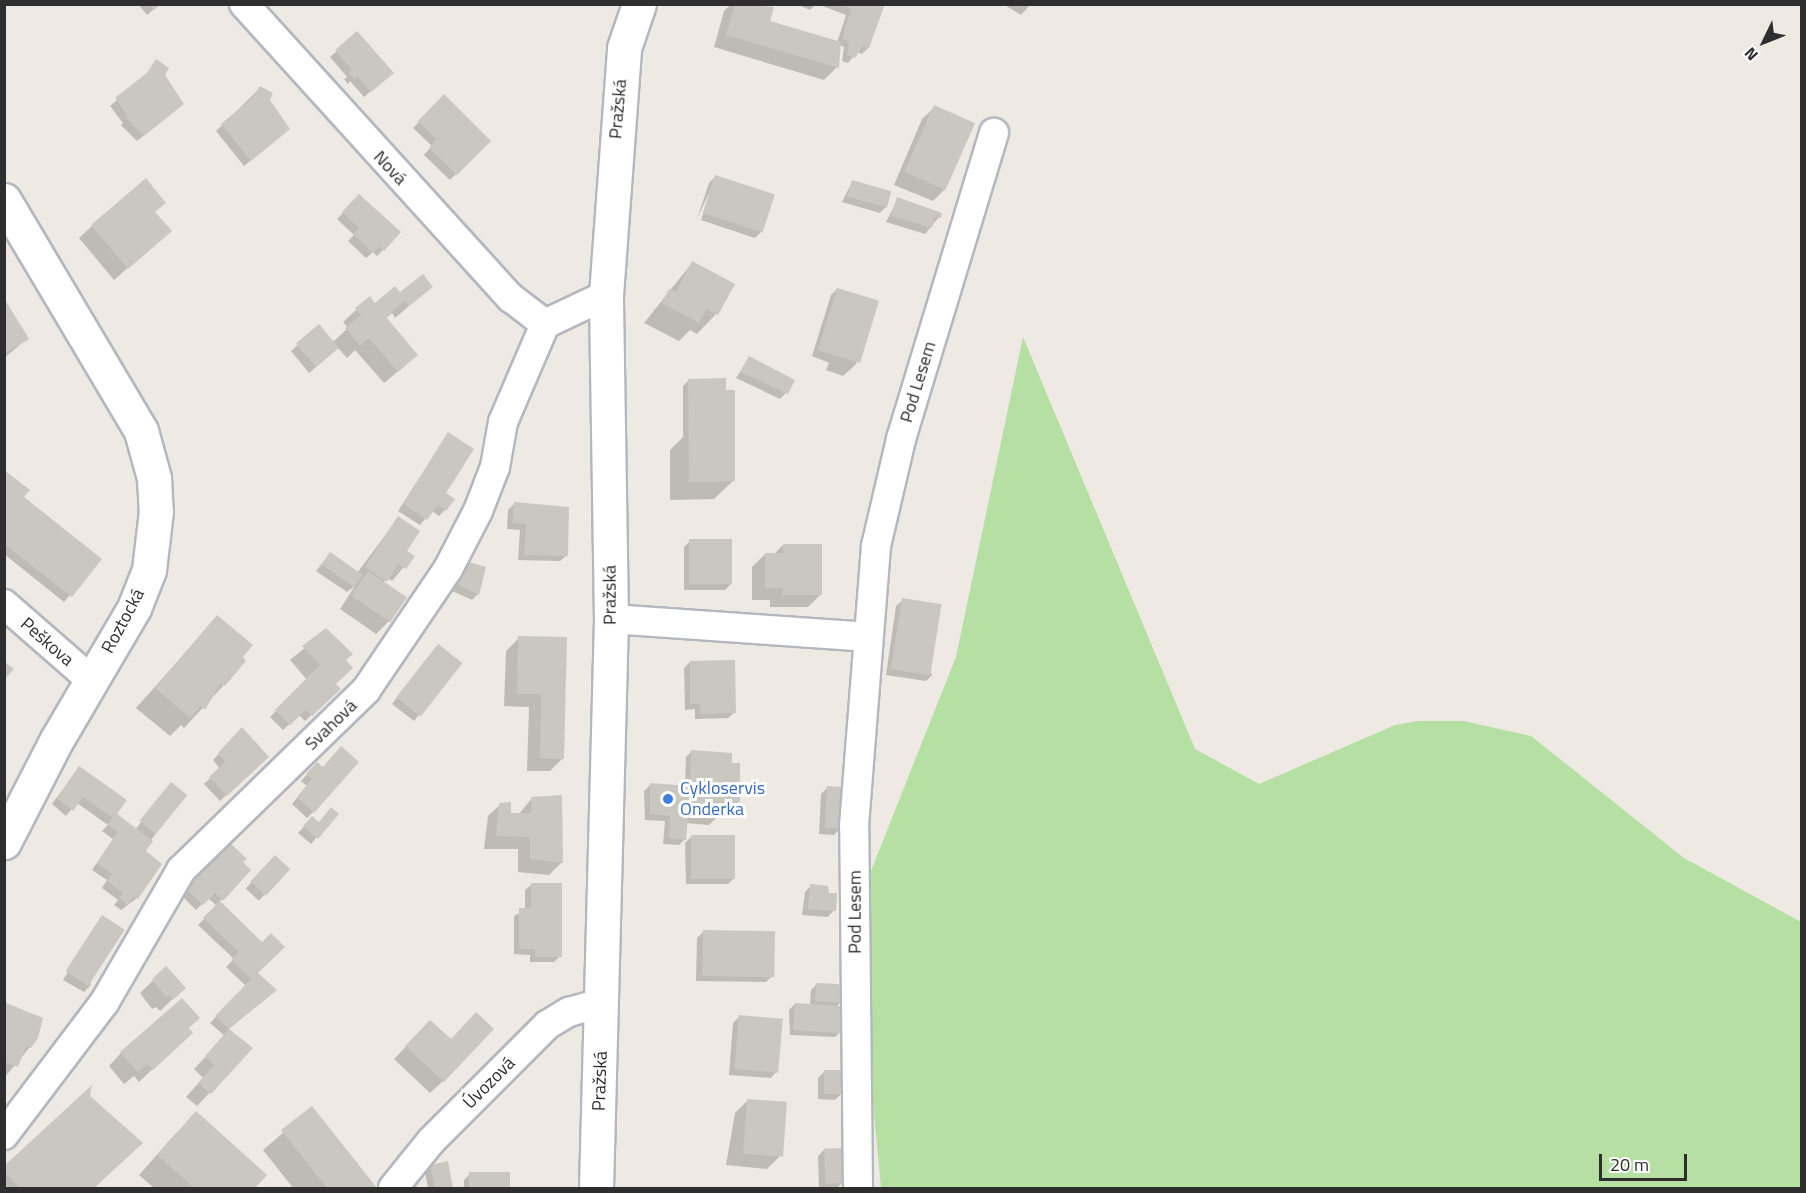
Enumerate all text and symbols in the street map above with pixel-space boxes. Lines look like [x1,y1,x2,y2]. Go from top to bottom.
north arrow [1734,12,1794,72]
text: N [1738,42,1763,67]
street label: Pražská [605,78,631,140]
street label: Nová [369,146,411,190]
street label: Pod Lesem [895,339,941,425]
street label: Pražská [599,565,621,625]
street label: Roztocká [97,585,149,657]
street label: Peškova [16,613,78,671]
street label: Svahová [301,695,361,755]
place label: Cykloservis Onderka [680,778,765,820]
marker: Cykloservis Onderka [661,792,675,806]
street label: Pod Lesem [844,870,866,954]
street label: Pražská [588,1051,612,1111]
street label: Úvozová [459,1053,519,1113]
scale bar [1602,1142,1690,1180]
text: 20 m [1610,1151,1649,1178]

